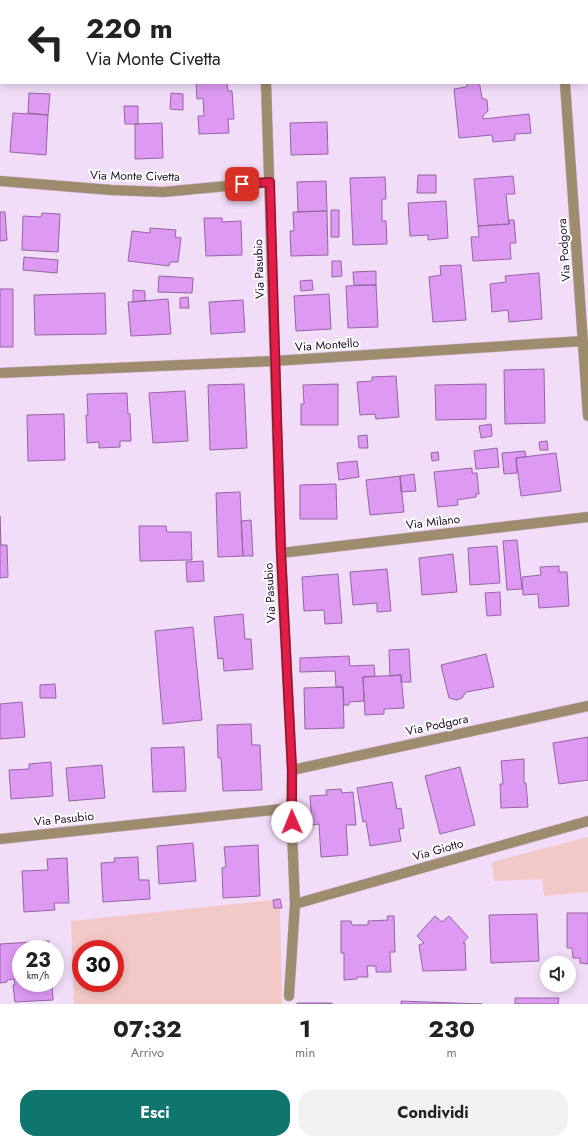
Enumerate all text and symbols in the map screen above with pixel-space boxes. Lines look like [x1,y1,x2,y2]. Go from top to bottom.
text: 220 m [86,8,173,49]
icon: left [20,16,72,68]
text: Via Monte Civetta [86,46,221,72]
street label: Via Monte Civetta [90,166,180,186]
pin [225,167,259,201]
icon: arrive [231,173,253,195]
street label: Via Podgora [553,218,575,282]
street label: Via Pasubio [249,238,269,299]
street label: Via Montello [294,334,360,356]
street label: Via Milano [405,510,462,534]
street label: Via Pasubio [259,562,281,623]
street label: Via Podgora [404,710,470,740]
position arrow [271,801,313,843]
street label: Via Pasubio [33,807,95,831]
street label: Via Giotto [411,834,466,866]
speed limit sign: 30 [72,940,124,992]
text: 23 [25,946,51,975]
map controls [540,956,576,992]
button: sound [540,956,576,992]
text: km/h [27,968,49,983]
text: 07:32 [113,1011,182,1046]
text: 1 [299,1011,311,1046]
text: 230 [428,1011,475,1046]
text: Arrivo [131,1043,164,1062]
text: min [295,1043,315,1062]
text: m [447,1043,457,1062]
button: Esci [20,1090,290,1136]
button: Condividi [298,1090,568,1136]

